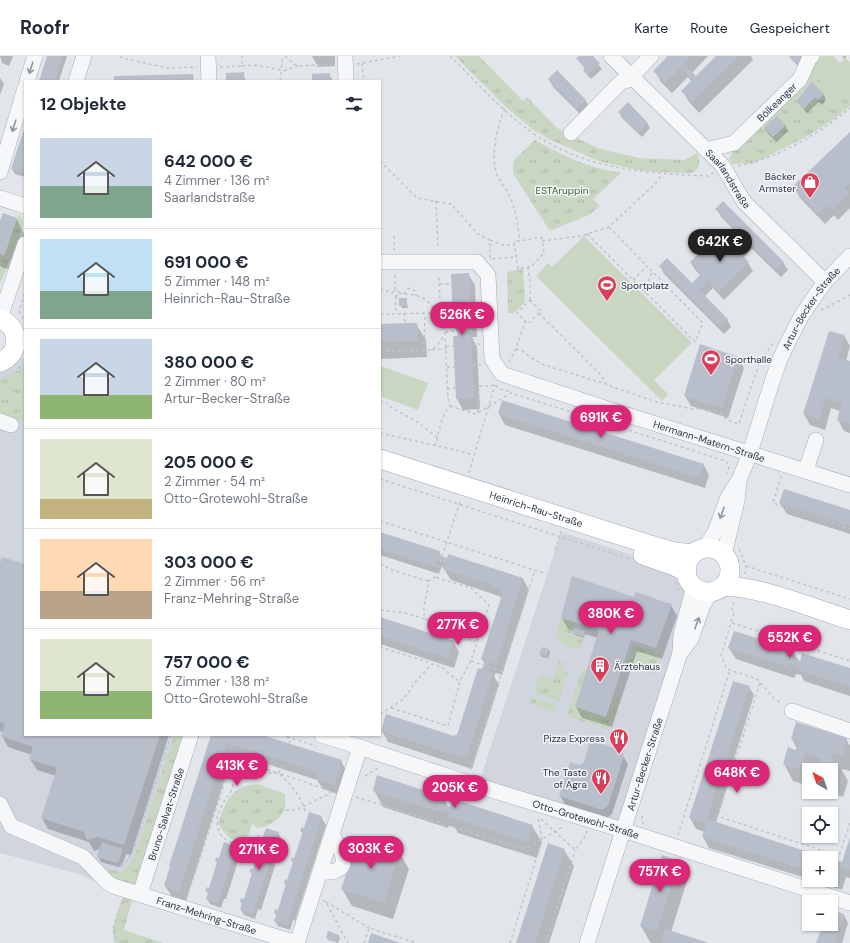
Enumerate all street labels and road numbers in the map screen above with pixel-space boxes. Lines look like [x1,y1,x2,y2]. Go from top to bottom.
street label: Bölkeanger [754,79,799,124]
street label: Saarlandstraße [703,146,754,212]
street label: Artur-Becker-Straße [779,264,843,352]
street label: Hermann-Matern-Straße [652,417,767,465]
street label: Heinrich-Rau-Straße [488,488,585,530]
street label: Artur-Becker-Straße [623,715,666,812]
street label: Bruno-Salvat-Straße [145,766,187,862]
street label: Otto-Grotewohl-Straße [531,796,641,841]
street label: Franz-Mehring-Straße [155,893,259,937]

